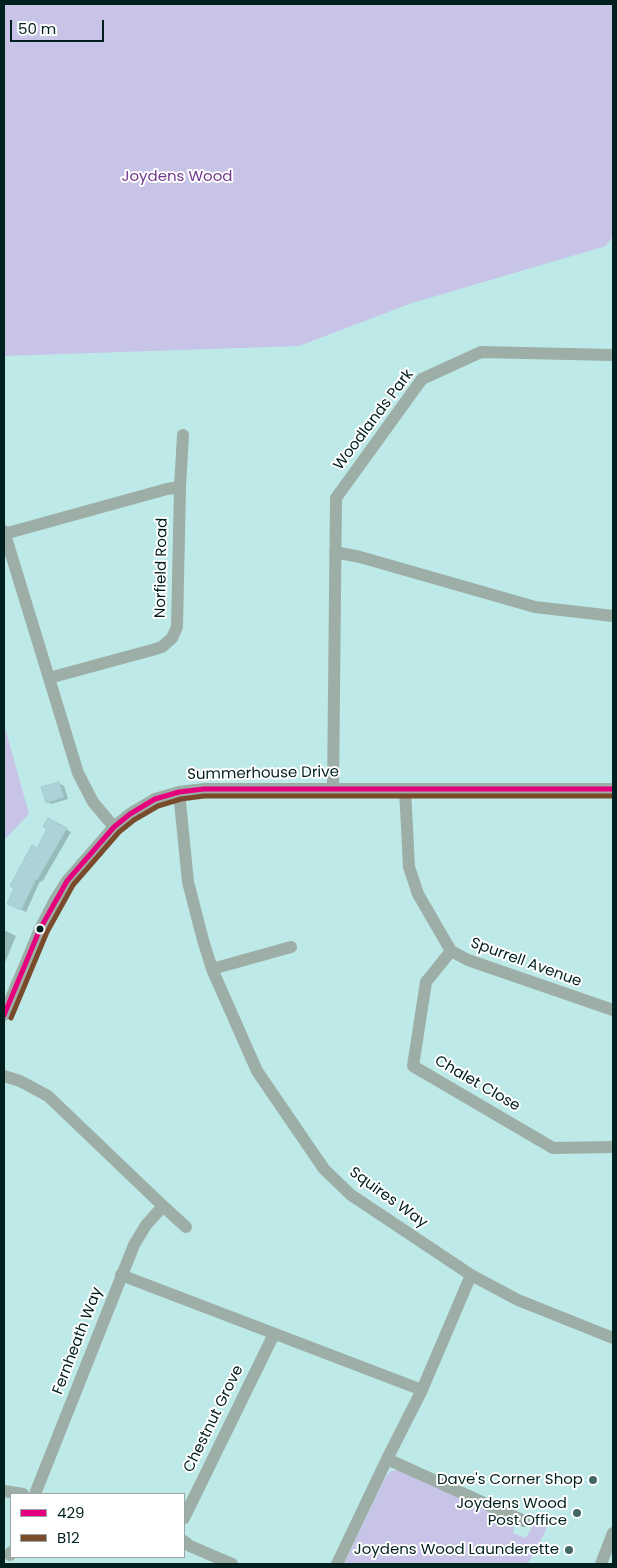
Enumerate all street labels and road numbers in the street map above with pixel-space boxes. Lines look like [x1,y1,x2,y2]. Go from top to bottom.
street label: Woodlands Park [330,366,418,474]
street label: Norfield Road [152,518,172,618]
street label: Summerhouse Drive [187,764,339,784]
street label: Spurrell Avenue [468,935,584,991]
street label: Chalet Close [431,1052,523,1116]
street label: Squires Way [345,1164,431,1232]
street label: Fernheath Way [49,1285,107,1397]
street label: Chestnut Grove [180,1362,248,1476]

